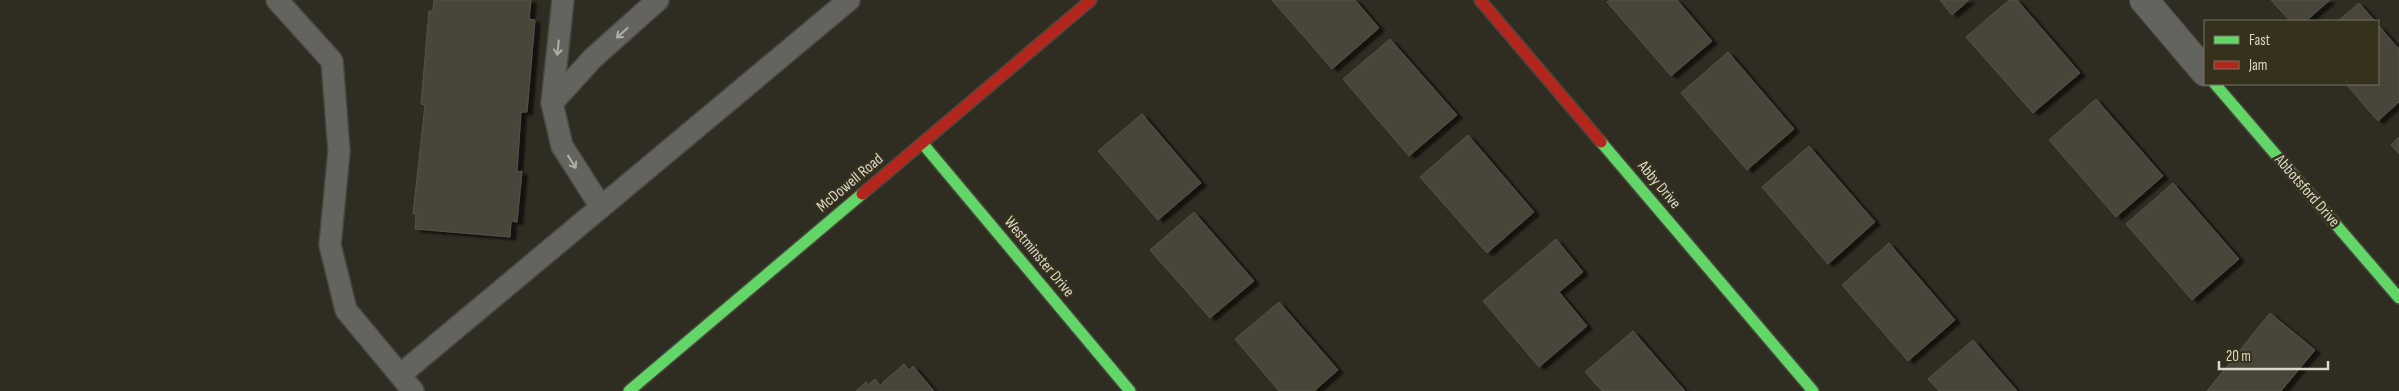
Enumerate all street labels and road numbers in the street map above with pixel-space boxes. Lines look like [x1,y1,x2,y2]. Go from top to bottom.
street label: McDowell Road [813,150,887,216]
street label: Abbotsford Drive [2270,150,2344,231]
street label: Abby Drive [1633,156,1685,213]
street label: Westminster Drive [1000,213,1078,301]

